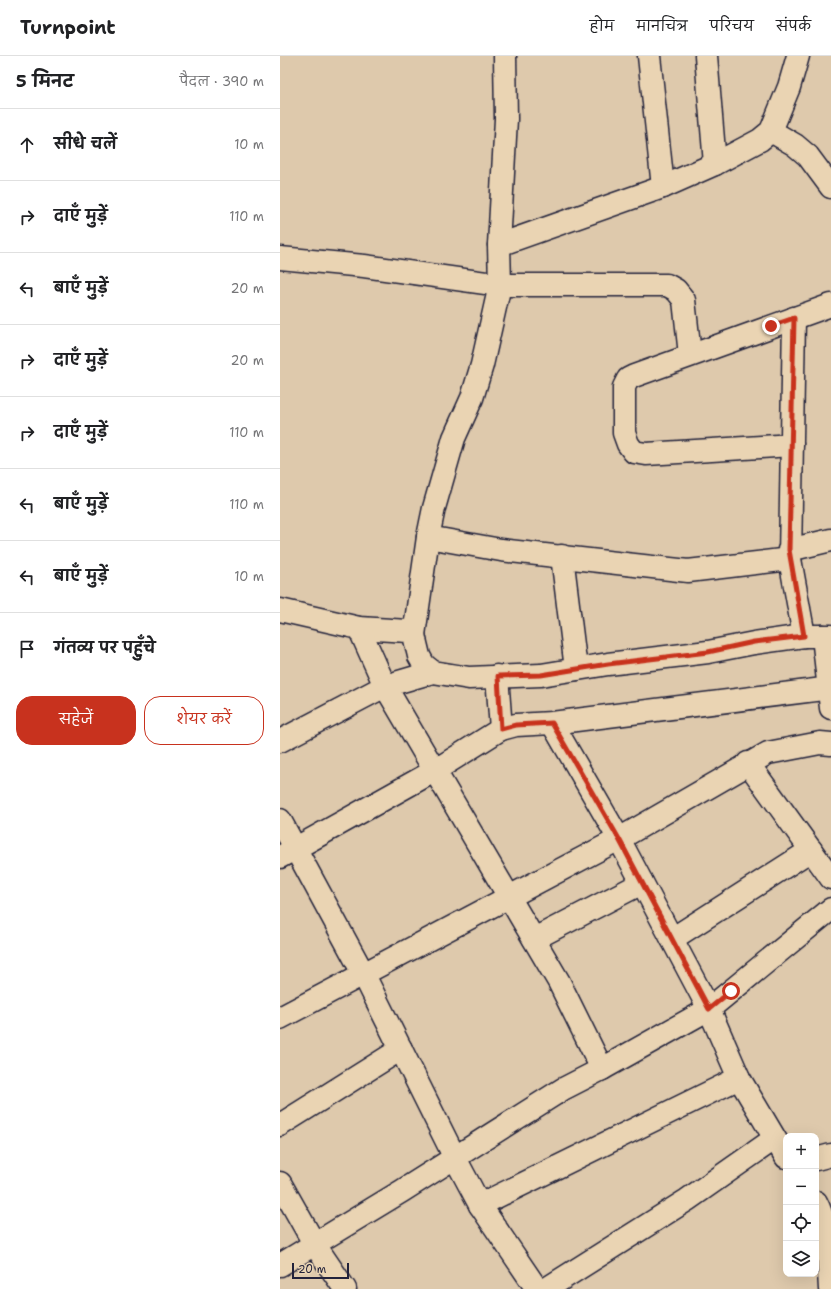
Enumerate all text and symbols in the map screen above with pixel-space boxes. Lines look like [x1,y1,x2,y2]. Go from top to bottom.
text: Turnpoint [20,15,116,40]
text: होम [590,17,614,35]
text: मानचित्र [636,17,688,35]
text: परिचय [710,17,754,35]
text: संपर्क [776,17,811,35]
text: 5 मिनट [16,70,74,92]
text: पैदल · 390 m [179,73,264,90]
icon: ahead [16,134,38,156]
text: सीधे चलें [54,134,117,154]
text: 10 m [234,136,264,153]
icon: right [16,206,38,228]
text: दाएँ मुड़ें [54,206,108,226]
text: 110 m [229,208,264,225]
icon: left [16,278,38,300]
text: बाएँ मुड़ें [54,278,108,298]
text: 20 m [231,280,264,297]
route end [762,317,780,335]
icon: right [16,350,38,372]
text: दाएँ मुड़ें [54,350,108,370]
text: 20 m [231,352,264,369]
icon: right [16,422,38,444]
text: दाएँ मुड़ें [54,422,108,442]
text: 110 m [229,424,264,441]
icon: left [16,494,38,516]
text: बाएँ मुड़ें [54,494,108,514]
text: 110 m [229,496,264,513]
icon: left [16,566,38,588]
text: बाएँ मुड़ें [54,566,108,586]
text: 10 m [234,568,264,585]
icon: arrive [16,638,38,660]
text: गंतव्य पर पहुँचे [54,638,156,658]
button: सहेजें [16,696,136,745]
button: शेयर करें [144,696,264,745]
route start [722,982,740,1000]
map controls [783,1133,819,1277]
button: + [783,1133,819,1169]
button: − [783,1169,819,1205]
button: locate [783,1205,819,1241]
button: layers [783,1241,819,1277]
scale bar [292,1261,349,1280]
text: 20 m [298,1262,326,1277]

